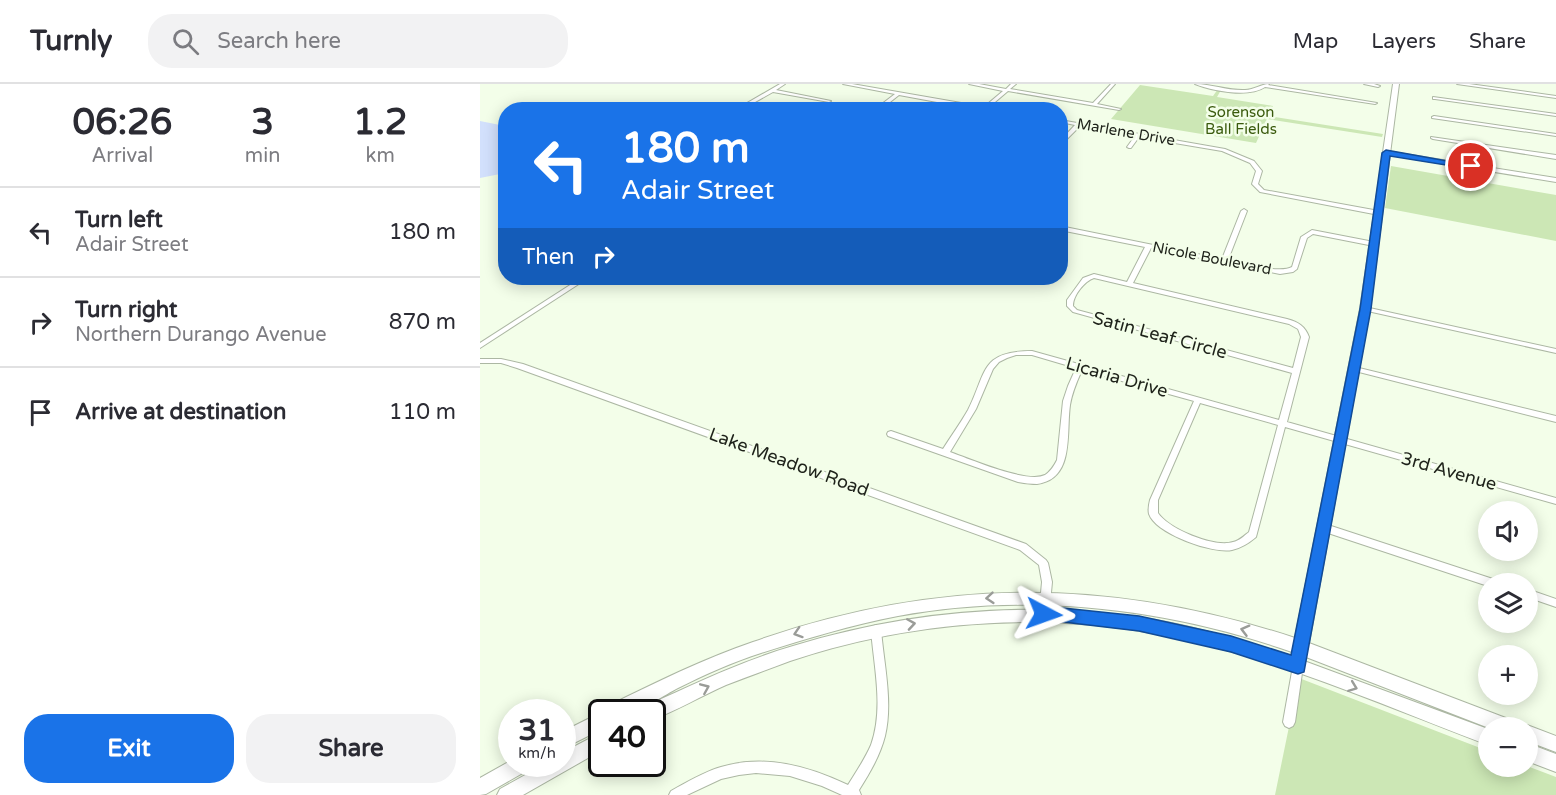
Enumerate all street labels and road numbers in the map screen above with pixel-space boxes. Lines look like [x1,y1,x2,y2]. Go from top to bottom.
street label: Marlene Drive [1076,115,1176,149]
street label: Nicole Boulevard [1151,238,1273,278]
street label: Satin Leaf Circle [1091,307,1229,363]
street label: Licaria Drive [1063,352,1171,402]
street label: Lake Meadow Road [706,423,872,501]
street label: 3rd Avenue [1399,447,1499,495]

